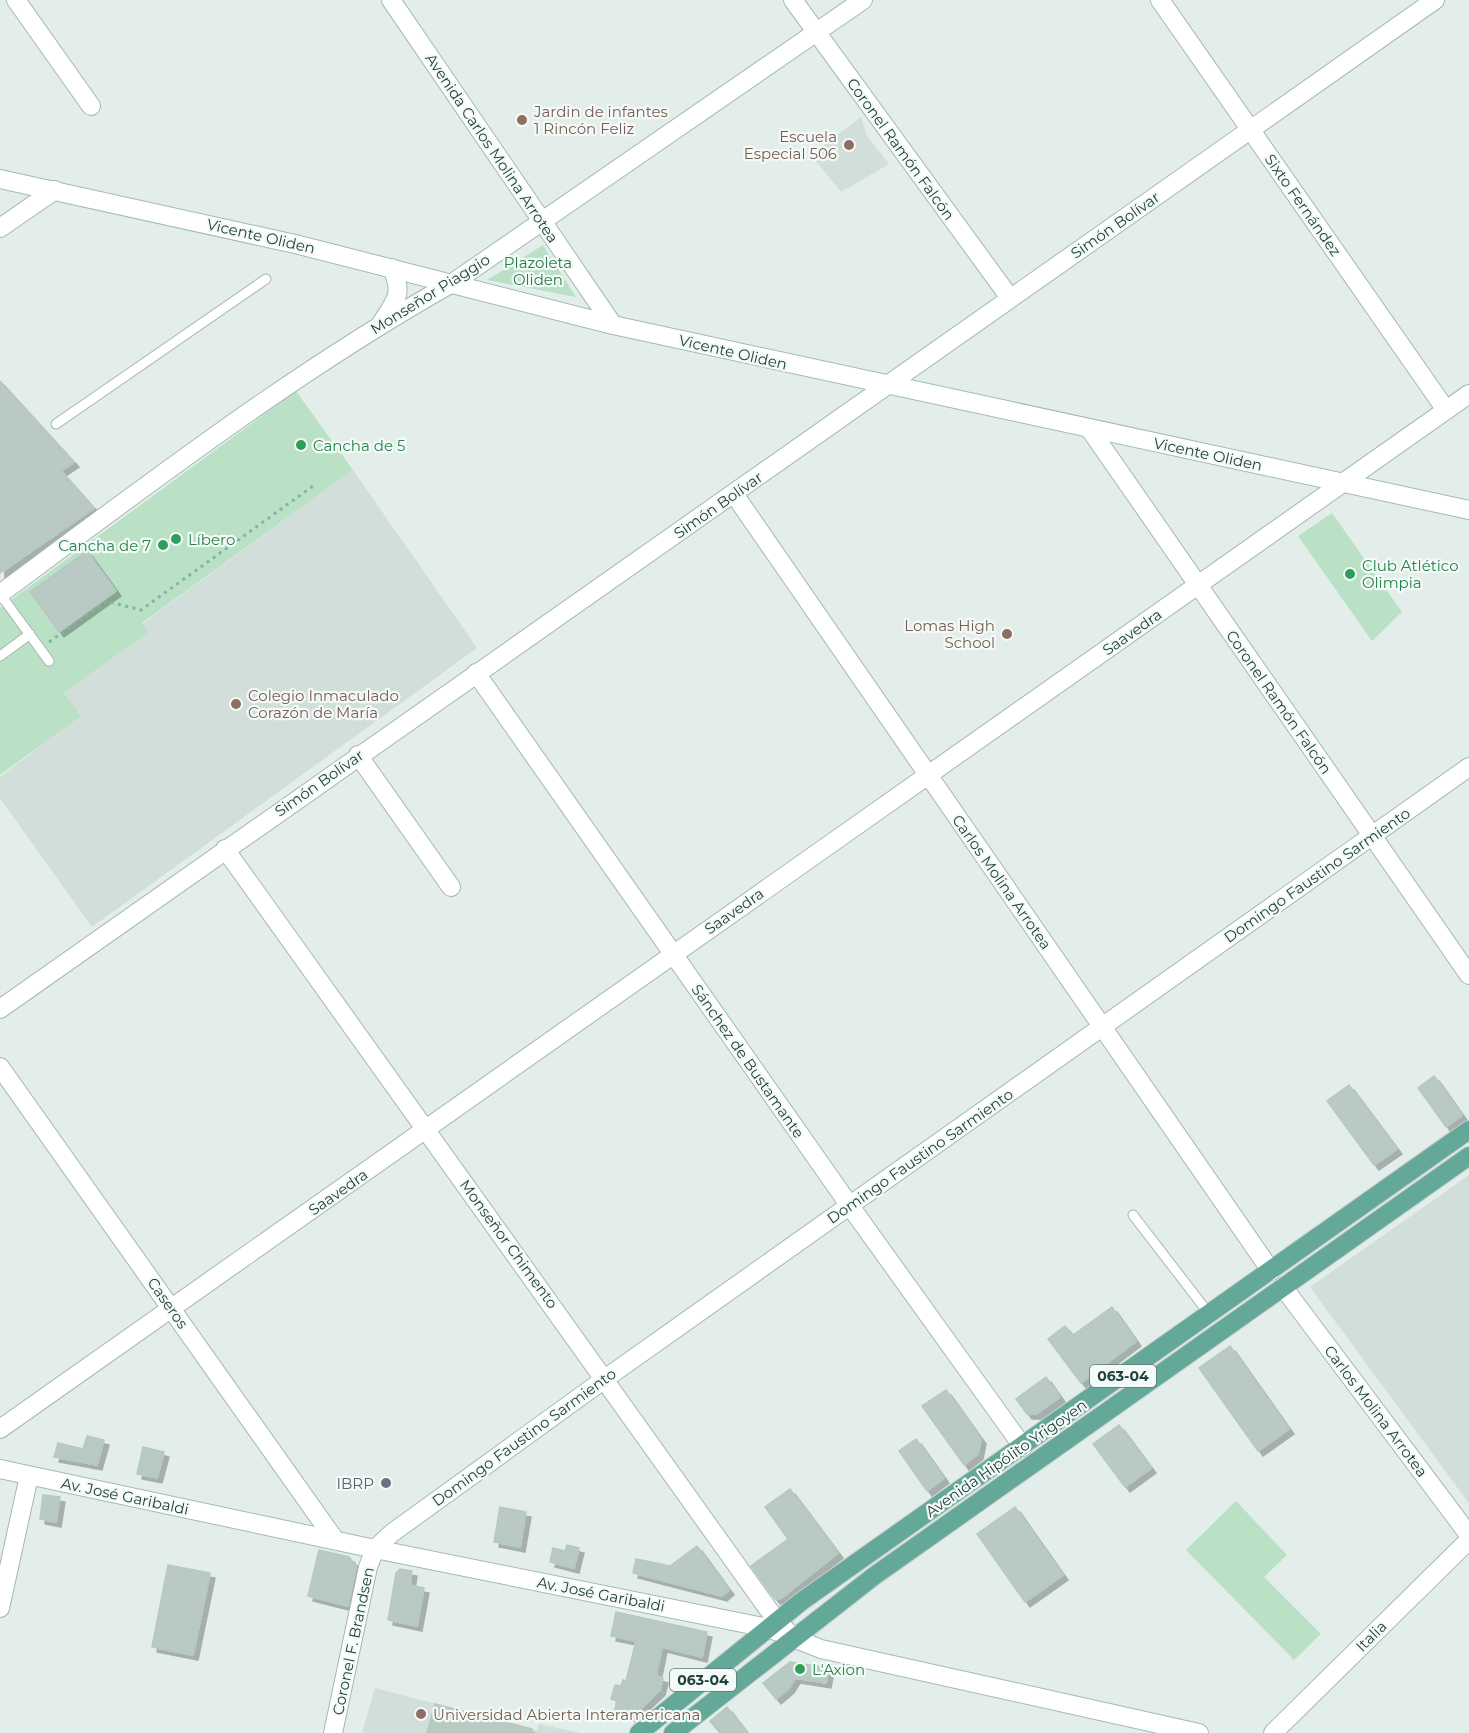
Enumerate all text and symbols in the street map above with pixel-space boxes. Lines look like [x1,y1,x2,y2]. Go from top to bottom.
street label: Avenida Carlos Molina Arrotea [421,50,563,246]
street label: Coronel Ramón Falcón [843,74,959,224]
place label: Jardin de infantes 1 Rincón Feliz [533,102,668,138]
marker: Jardin de infantes 1 Rincón Feliz [515,113,529,127]
place label: Escuela Especial 506 [744,127,837,163]
marker: Escuela Especial 506 [842,138,856,152]
street label: Sixto Fernández [1261,150,1346,260]
street label: Simón Bolívar [1067,187,1163,263]
street label: Vicente Oliden [205,214,317,258]
street label: Monseñor Piaggio [367,250,493,338]
park label: Plazoleta Oliden [504,253,572,289]
street label: Vicente Oliden [677,330,789,374]
street label: Vicente Oliden [1152,433,1264,475]
place label: Cancha de 5 [313,436,405,455]
marker: Cancha de 5 [294,438,308,452]
street label: Simón Bolívar [670,467,766,543]
place label: Líbero [188,530,235,549]
marker: Líbero [169,532,183,546]
place label: Cancha de 7 [58,536,151,555]
marker: Cancha de 7 [156,538,170,552]
place label: Club Atlético Olimpia [1362,556,1459,592]
marker: Club Atlético Olimpia [1343,567,1357,581]
street label: Saavedra [1099,605,1165,659]
place label: Lomas High School [904,616,995,652]
marker: Lomas High School [1000,627,1014,641]
street label: Coronel Ramón Falcón [1222,627,1336,777]
place label: Colegio Inmaculado Corazón de María [248,686,399,722]
marker: Colegio Inmaculado Corazón de María [229,697,243,711]
street label: Simón Bolívar [271,745,367,821]
street label: Domingo Faustino Sarmiento [1220,803,1414,947]
street label: Carlos Molina Arrotea [948,811,1056,953]
street label: Saavedra [701,884,767,938]
street label: Sánchez de Bustamante [688,980,808,1142]
street label: Domingo Faustino Sarmiento [823,1084,1017,1228]
street label: Saavedra [305,1165,371,1219]
street label: Monseñor Chimento [456,1176,562,1312]
street label: Caseros [143,1274,193,1332]
street label: Carlos Molina Arrotea [1320,1341,1432,1481]
street label: Domingo Faustino Sarmiento [428,1364,620,1510]
road number: 063-04 [1090,1365,1156,1387]
street label: Avenida Hipólito Yrigoyen [922,1395,1090,1521]
street label: Av. José Garibaldi [59,1473,191,1519]
place label: IBRP [337,1474,374,1493]
marker: IBRP [379,1476,393,1490]
street label: Coronel F. Brandsen [328,1565,378,1717]
street label: Av. José Garibaldi [535,1572,667,1616]
street label: Italia [1352,1617,1390,1655]
place label: L'Axion [812,1660,865,1679]
marker: L'Axion [793,1662,807,1676]
road number: 063-04 [670,1669,736,1691]
place label: Universidad Abierta Interamericana [433,1705,700,1724]
marker: Universidad Abierta Interamericana [414,1707,428,1721]

